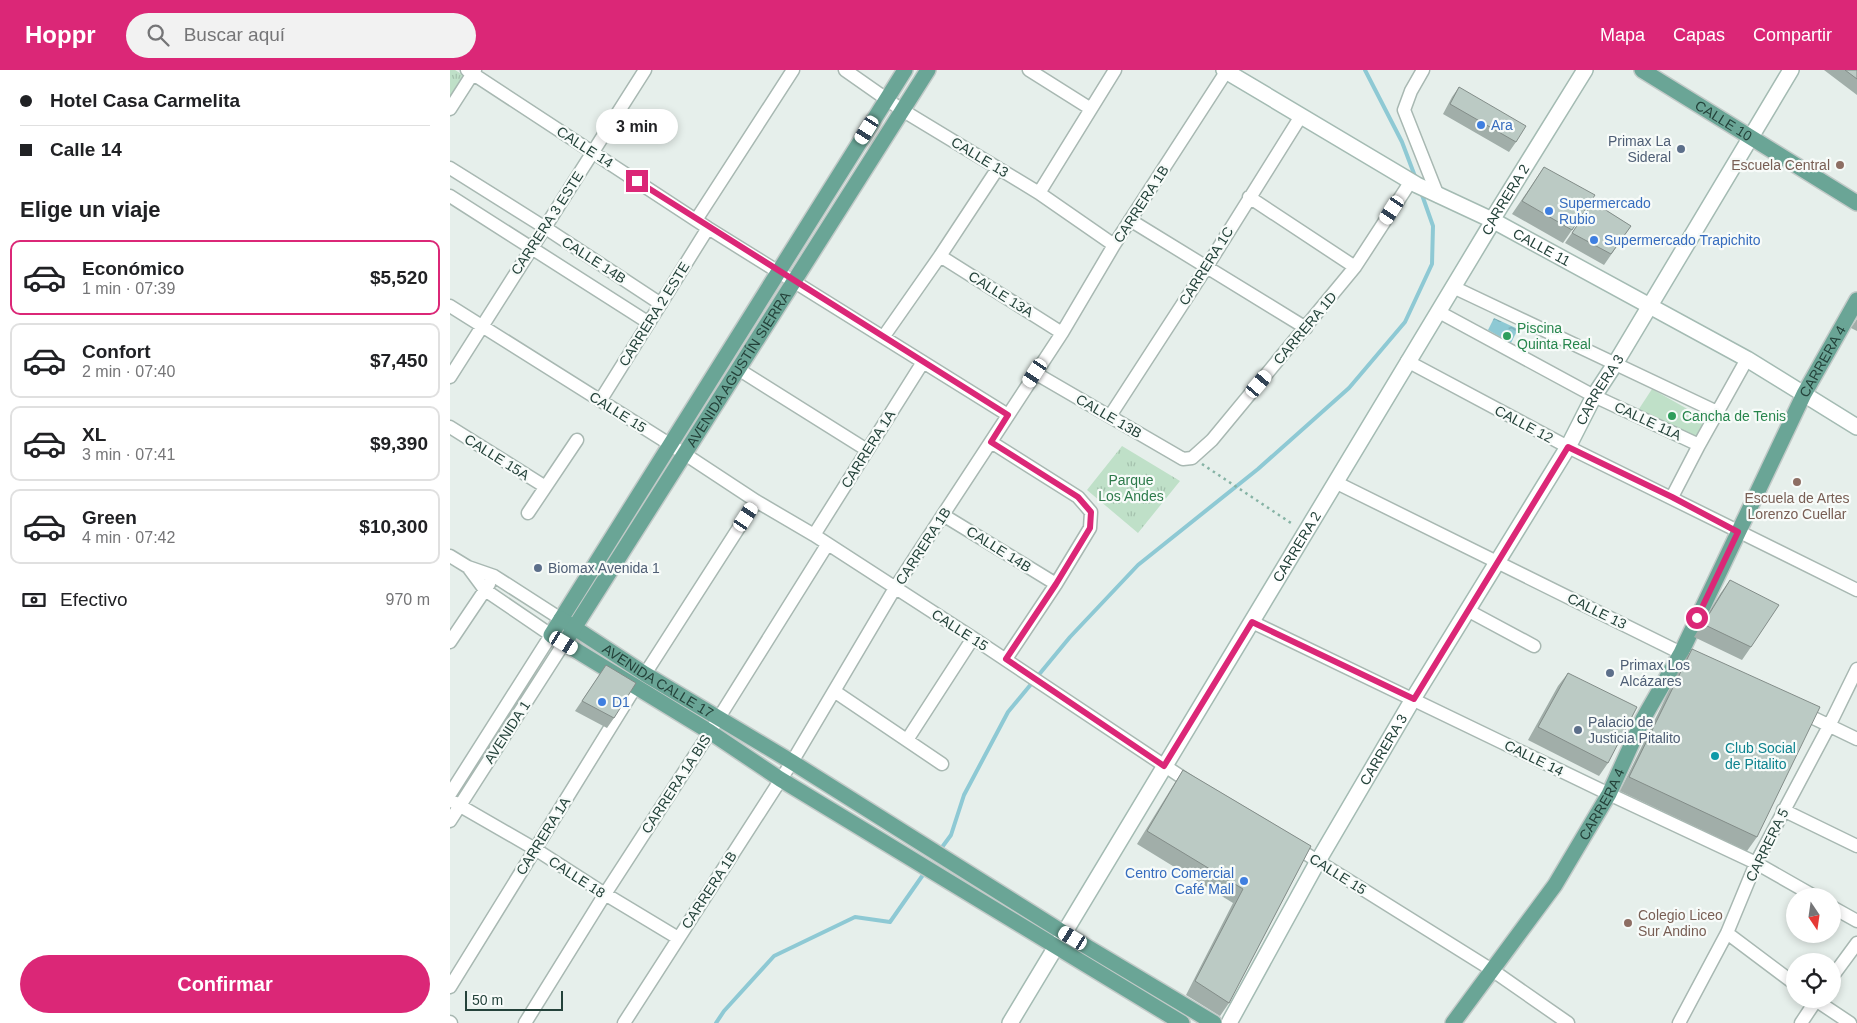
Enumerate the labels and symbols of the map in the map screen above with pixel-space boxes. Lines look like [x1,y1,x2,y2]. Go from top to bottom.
street label: CALLE 10 [1692,97,1755,144]
callout: 3 min [596,108,678,144]
car [852,113,881,147]
place label: Ara [1491,117,1513,133]
marker: Ara [1475,119,1487,131]
street label: CALLE 14 [554,123,616,171]
place label: Primax La Sideral [1608,133,1671,165]
street label: CALLE 13 [949,134,1012,180]
marker: Primax La Sideral [1675,143,1687,155]
place label: Escuela Central [1731,157,1830,173]
marker: Escuela Central [1834,159,1846,171]
street label: CARRERA 2 [1478,161,1533,238]
street label: CARRERA 1B [1110,162,1172,246]
street label: CARRERA 3 ESTE [508,168,586,278]
route end [626,170,648,192]
car [1377,193,1406,227]
place label: Supermercado Rubio [1559,195,1651,227]
marker: Supermercado Rubio [1543,205,1555,217]
street label: CARRERA 1C [1176,224,1236,308]
street label: CALLE 11 [1510,225,1573,269]
place label: Supermercado Trapichito [1604,232,1761,248]
street label: CALLE 14B [559,233,629,287]
marker: Supermercado Trapichito [1588,234,1600,246]
street label: CARRERA 2 ESTE [615,259,693,369]
street label: CALLE 13A [966,268,1037,321]
street label: AVENIDA AGUSTÍN SIERRA [683,288,794,450]
street label: CARRERA 1D [1270,289,1340,367]
place label: Piscina Quinta Real [1517,320,1591,352]
street label: CARRERA 4 [1796,323,1849,400]
marker: Piscina Quinta Real [1501,330,1513,342]
street label: CARRERA 3 [1573,351,1627,428]
car [1020,356,1049,390]
car [1243,368,1274,400]
street label: CALLE 15 [587,388,649,436]
street label: CALLE 13B [1073,391,1145,441]
street label: CALLE 11A [1612,399,1685,444]
street label: CALLE 12 [1492,402,1556,446]
street label: CARRERA 1A [838,407,899,491]
place label: Cancha de Tenis [1682,408,1786,424]
marker: Cancha de Tenis [1666,410,1678,422]
street label: CALLE 15A [462,431,533,484]
park label: Parque Los Andes [1098,472,1164,504]
marker: Escuela de Artes Lorenzo Cuellar [1791,476,1803,488]
place label: Escuela de Artes Lorenzo Cuellar [1744,490,1850,522]
car [731,500,760,534]
street label: CARRERA 1B [892,504,954,588]
street label: CARRERA 2 [1270,508,1324,585]
street label: CALLE 14B [964,523,1034,575]
place label: Biomax Avenida 1 [548,560,660,576]
marker: Biomax Avenida 1 [532,562,544,574]
street label: CALLE 13 [1565,590,1629,632]
street label: CALLE 15 [929,606,991,654]
route start [1686,607,1708,629]
car [547,629,580,657]
street label: AVENIDA CALLE 17 [599,640,717,721]
place label: Primax Los Alcázares [1620,657,1690,689]
marker: Primax Los Alcázares [1604,667,1616,679]
place label: D1 [612,694,630,710]
marker: D1 [596,696,608,708]
street label: AVENIDA 1 [481,698,533,766]
street label: CARRERA 3 [1356,711,1410,788]
place label: Palacio de Justicia Pitalito [1588,714,1681,746]
marker: Palacio de Justicia Pitalito [1572,724,1584,736]
street label: CARRERA 1A BIS [638,732,714,836]
street label: CALLE 14 [1502,737,1566,779]
place label: Club Social de Pitalito [1725,740,1796,772]
marker: Club Social de Pitalito [1709,750,1721,762]
street label: CARRERA 4 [1576,766,1628,843]
street label: CARRERA 1A [513,794,574,878]
street label: CARRERA 5 [1742,806,1792,884]
street label: CARRERA 1B [678,848,740,932]
street label: CALLE 15 [1307,850,1369,898]
street label: CALLE 18 [546,853,608,901]
place label: Centro Comercial Café Mall [1125,865,1234,897]
marker: Centro Comercial Café Mall [1238,875,1250,887]
north arrow [1786,888,1841,942]
place label: Colegio Liceo Sur Andino [1638,907,1723,939]
marker: Colegio Liceo Sur Andino [1622,917,1634,929]
car [1056,924,1089,952]
scale bar [465,988,562,1011]

